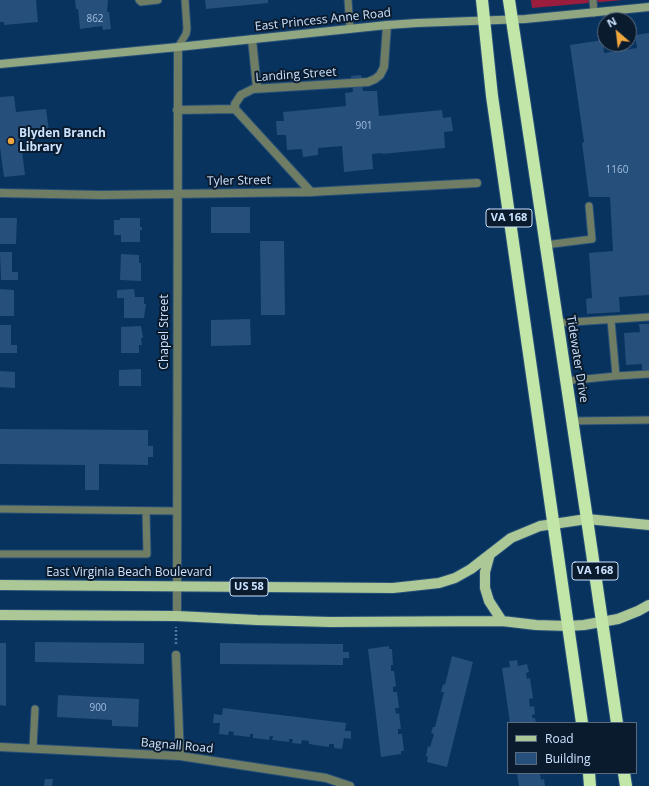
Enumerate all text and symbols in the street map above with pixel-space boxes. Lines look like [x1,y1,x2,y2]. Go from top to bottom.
street label: East Princess Anne Road [254,6,392,34]
north arrow [597,12,637,52]
house number: 862 [86,13,104,25]
text: N [604,13,619,31]
street label: Landing Street [255,65,337,85]
house number: 901 [355,120,373,132]
place label: Blyden Branch Library [19,127,106,155]
marker: Blyden Branch Library [6,136,16,146]
house number: 1160 [606,164,628,176]
street label: Tyler Street [207,173,271,189]
road number: VA 168 [486,209,532,227]
street label: Chapel Street [158,294,172,370]
street label: Tidewater Drive [563,314,591,404]
road number: VA 168 [572,562,618,580]
street label: East Virginia Beach Boulevard [46,566,212,580]
road number: US 58 [230,578,268,596]
house number: 900 [89,702,107,714]
legend [507,722,637,774]
text: Road [545,730,574,747]
street label: Bagnall Road [140,736,214,756]
text: Building [545,750,590,767]

